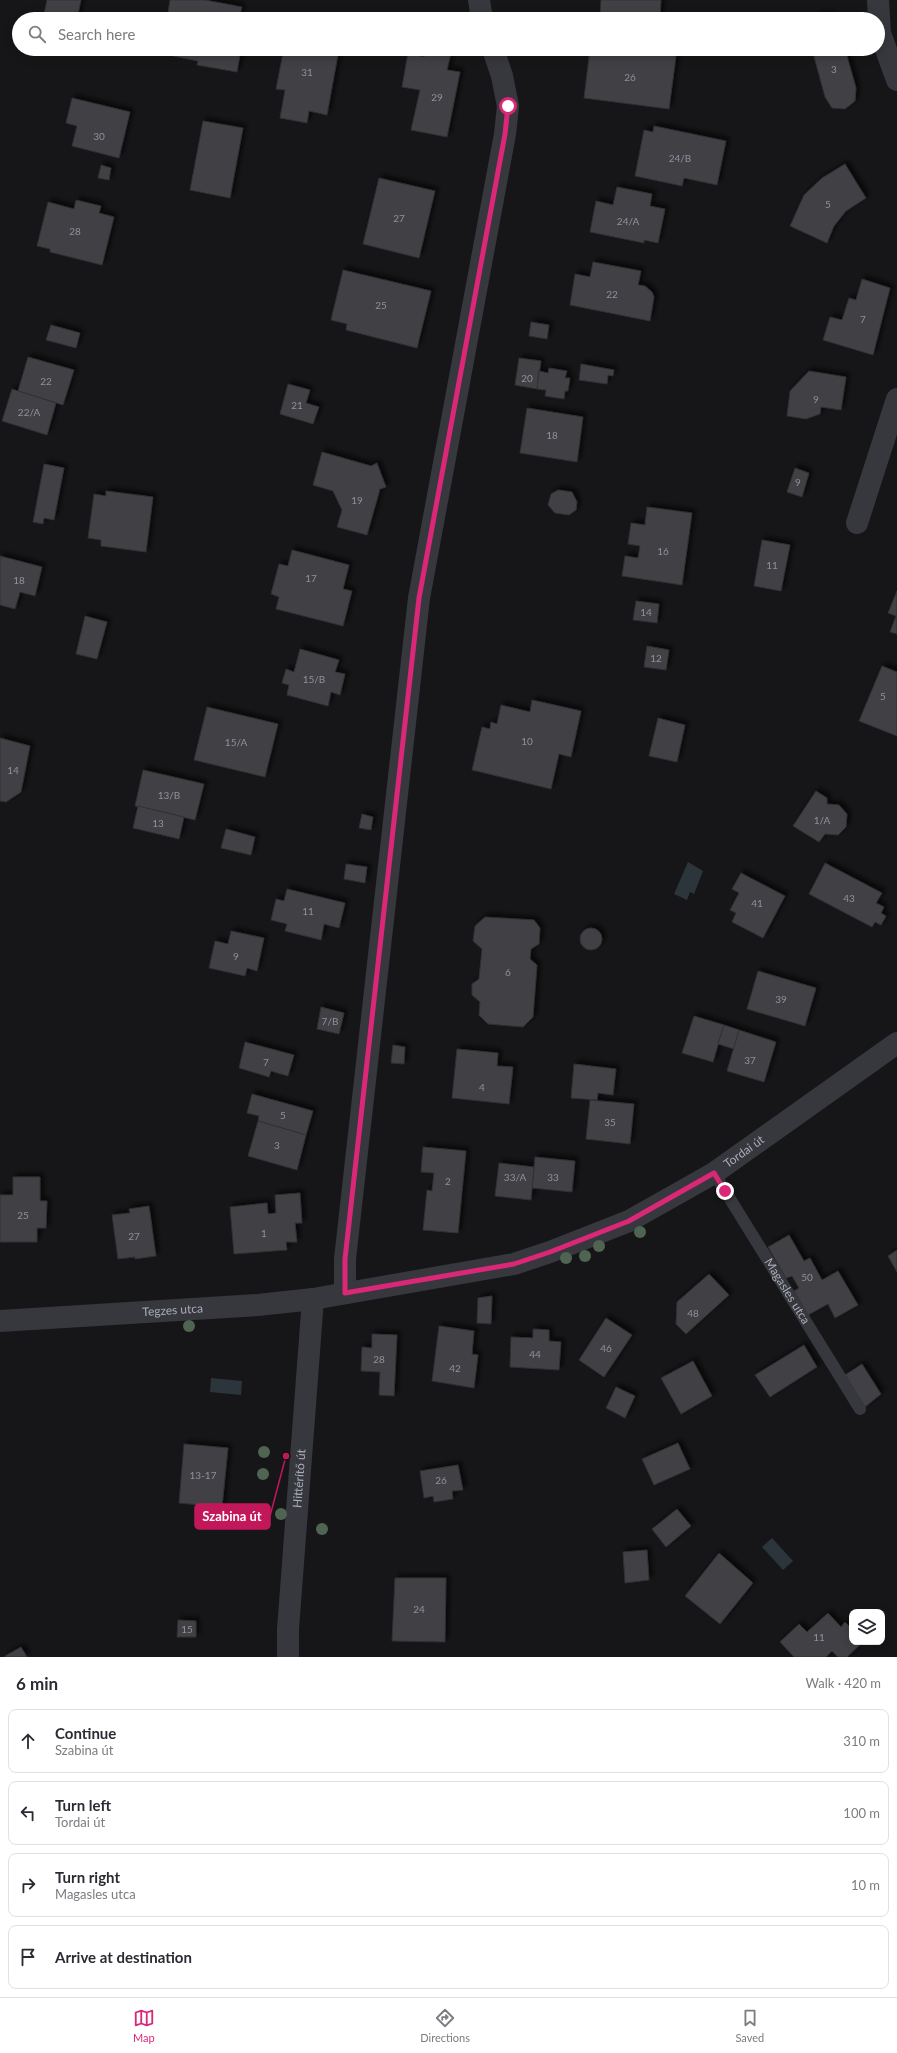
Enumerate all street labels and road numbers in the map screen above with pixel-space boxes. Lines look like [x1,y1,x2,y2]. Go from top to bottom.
street label: Tordai út [720,1131,767,1171]
street label: Magasles utca [762,1255,814,1327]
street label: Tegzes utca [142,1300,203,1319]
street label: Hittérítő út [289,1448,309,1508]

